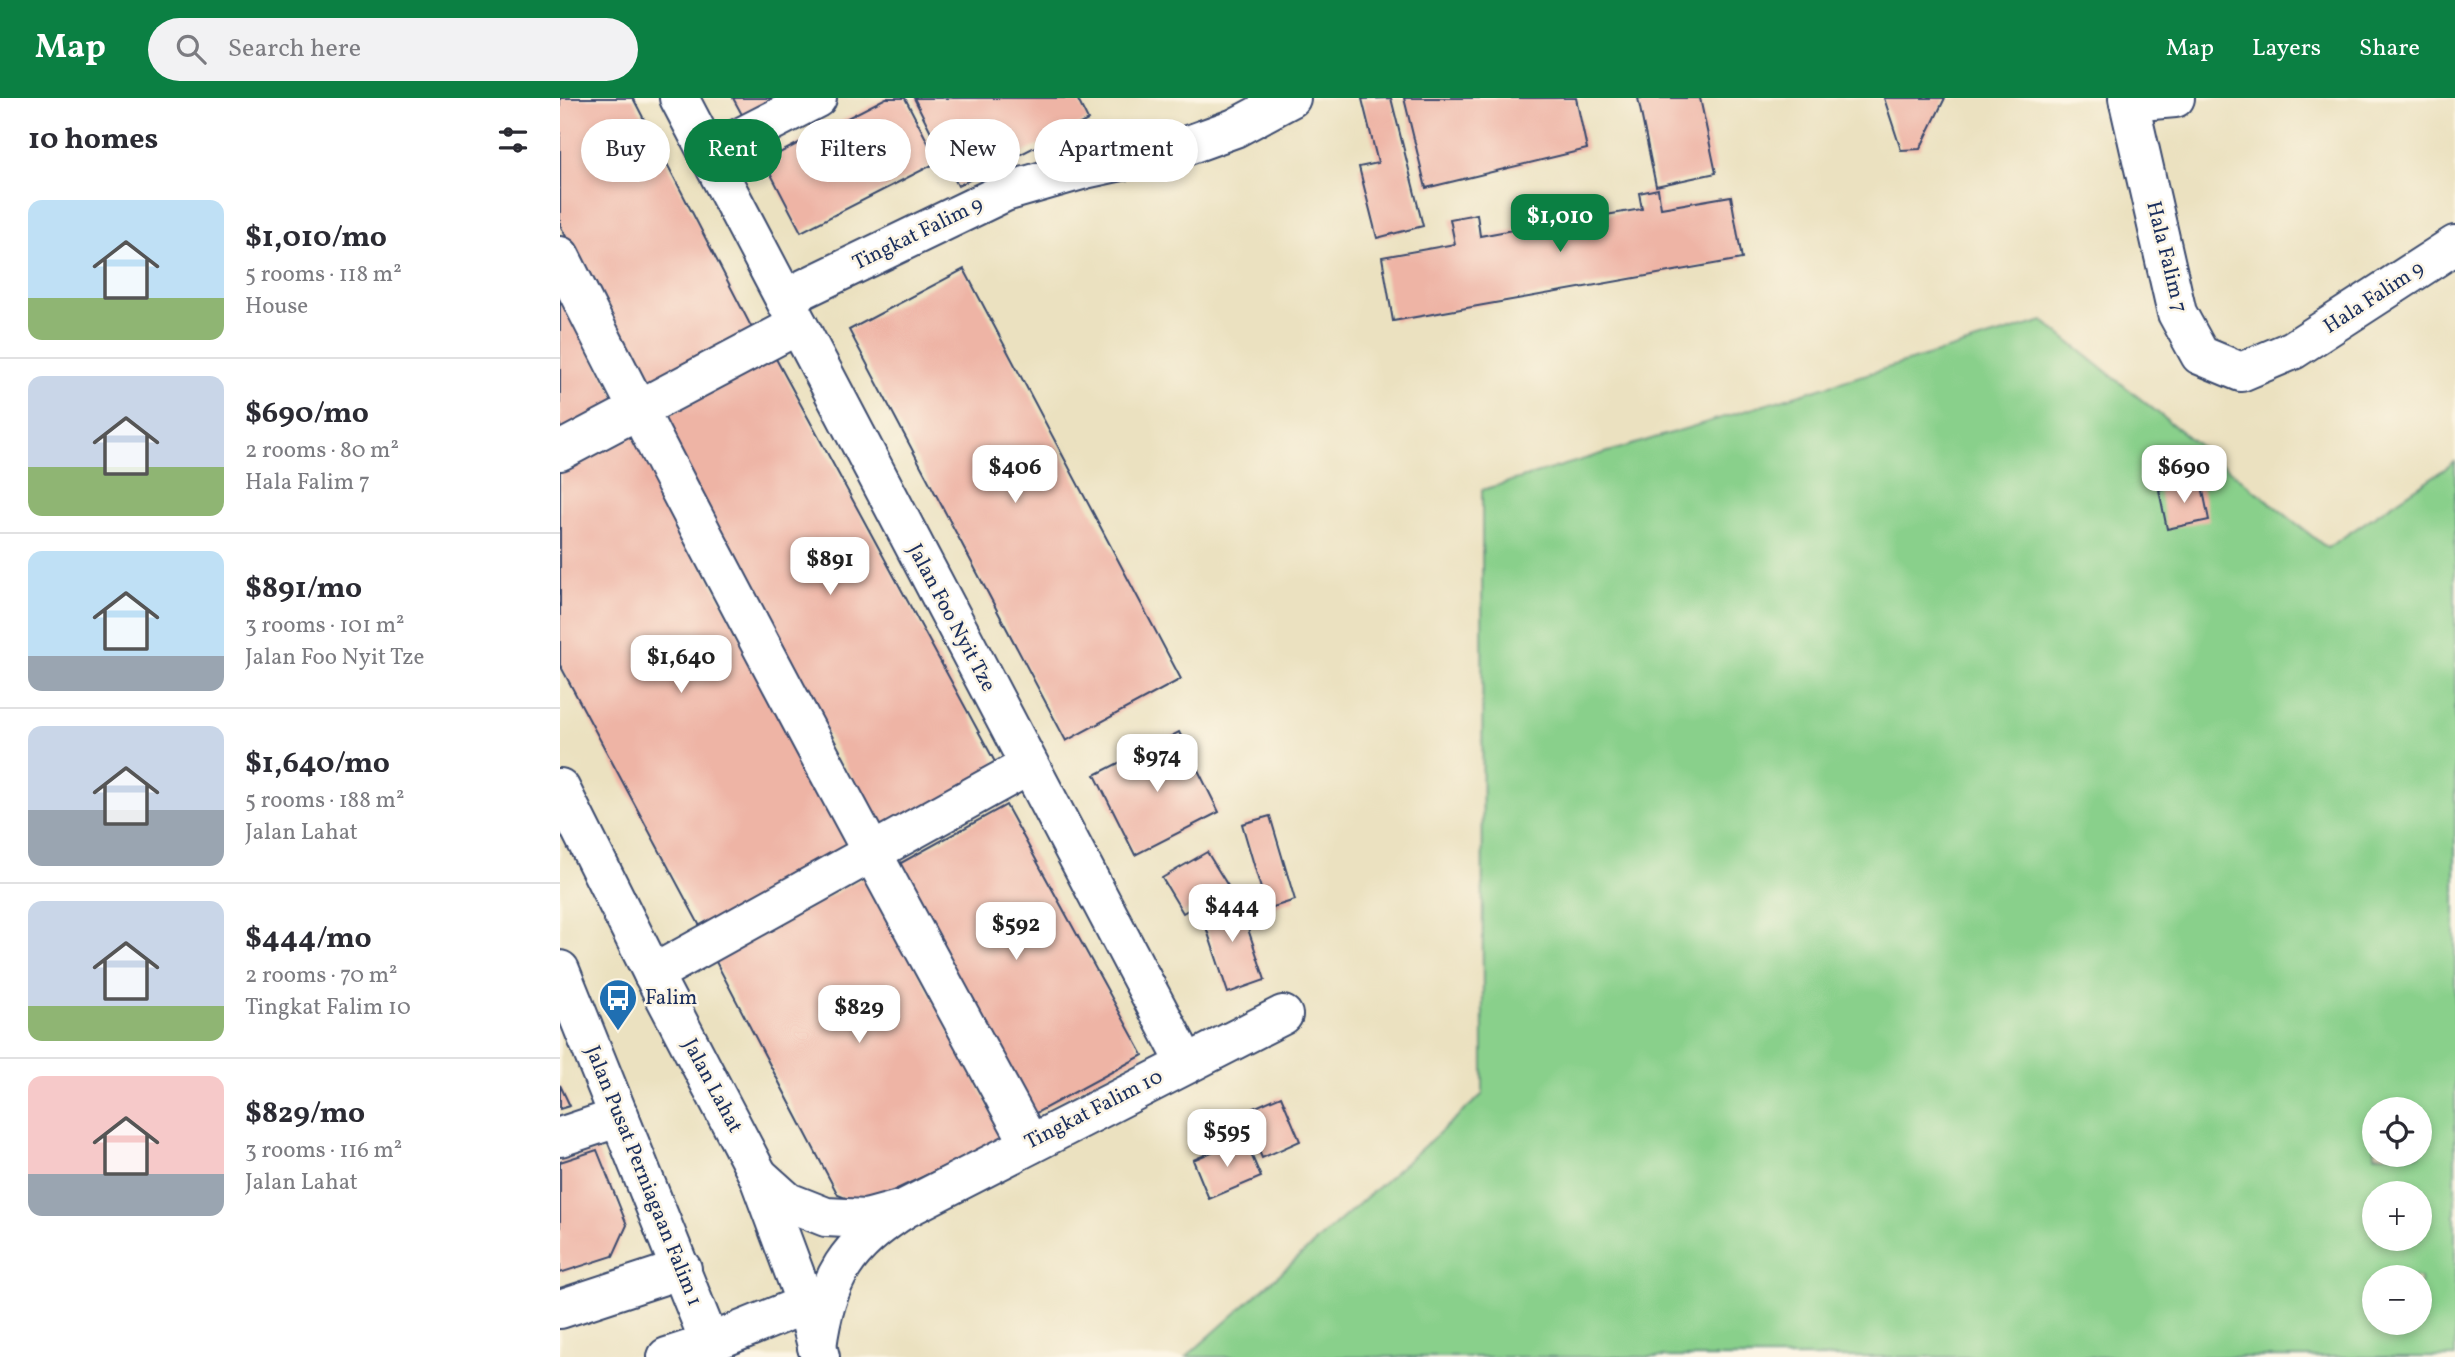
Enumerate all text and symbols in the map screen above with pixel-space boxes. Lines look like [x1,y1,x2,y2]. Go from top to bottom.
search box [148,18,638,81]
text: Map [35,26,106,72]
icon: search [172,30,210,68]
text: Search here [228,31,361,67]
text: Map [2166,32,2214,66]
text: Layers [2252,32,2321,66]
text: Share [2359,32,2420,66]
text: 10 homes [28,119,158,161]
chip: Buy [581,119,670,182]
chip: Rent [684,119,782,182]
chip: Filters [796,119,911,182]
chip: New [925,119,1020,182]
chip: Apartment [1034,119,1198,182]
icon: filters [494,121,532,159]
street label: Tingkat Falim 9 [848,190,988,278]
pin: $1,010 [1503,194,1617,254]
street label: Hala Falim 7 [2138,198,2194,316]
text: $1,010 [1527,201,1593,233]
text: $1,010/mo [245,217,387,259]
icon: home [84,228,168,312]
street label: Hala Falim 9 [2318,255,2430,341]
text: 5 rooms · 118 m² [245,259,402,291]
text: House [245,291,308,323]
text: $690/mo [245,393,369,435]
icon: home [84,404,168,488]
text: 2 rooms · 80 m² [245,435,399,467]
pin: $406 [974,446,1056,505]
pin: $690 [2143,446,2225,505]
text: $406 [988,452,1042,484]
text: $690 [2158,452,2210,484]
text: Hala Falim 7 [245,467,370,499]
pin: $891 [789,538,871,597]
street label: Jalan Foo Nyit Tze [900,539,1002,697]
text: $891 [806,544,854,576]
text: $891/mo [245,568,362,610]
icon: home [84,579,168,663]
text: 3 rooms · 101 m² [245,610,405,642]
pin: $1,640 [624,636,738,695]
text: Jalan Foo Nyit Tze [245,642,424,674]
text: $1,640 [647,642,715,674]
pin: $974 [1116,734,1198,794]
text: $974 [1133,741,1181,773]
text: $1,640/mo [245,743,390,785]
icon: home [84,754,168,838]
text: 5 rooms · 188 m² [245,785,404,817]
text: Jalan Lahat [245,817,358,849]
pin: $444 [1191,884,1273,944]
text: $444 [1205,891,1259,923]
pin: $592 [975,902,1057,962]
text: $592 [992,909,1040,941]
text: $444/mo [245,918,372,960]
icon: home [84,929,168,1013]
text: 2 rooms · 70 m² [245,960,398,992]
bus stop icon: Falim [597,977,639,1032]
place label: Falim [645,984,697,1013]
pin: $829 [818,986,900,1045]
text: Tingkat Falim 10 [245,992,411,1024]
text: $829 [834,992,884,1024]
street label: Jalan Lahat [675,1034,749,1138]
street label: Jalan Pusat Perniagaan Falim 1 [577,1041,709,1311]
street label: Tingkat Falim 10 [1020,1063,1168,1157]
text: $829/mo [245,1093,365,1135]
map controls [2362,1097,2432,1335]
button: locate [2362,1097,2432,1167]
icon: home [84,1104,168,1188]
pin: $595 [1186,1110,1268,1169]
text: $595 [1203,1116,1251,1148]
text: 3 rooms · 116 m² [245,1135,402,1167]
text: Jalan Lahat [245,1167,358,1199]
button: + [2362,1181,2432,1251]
button: − [2362,1265,2432,1335]

